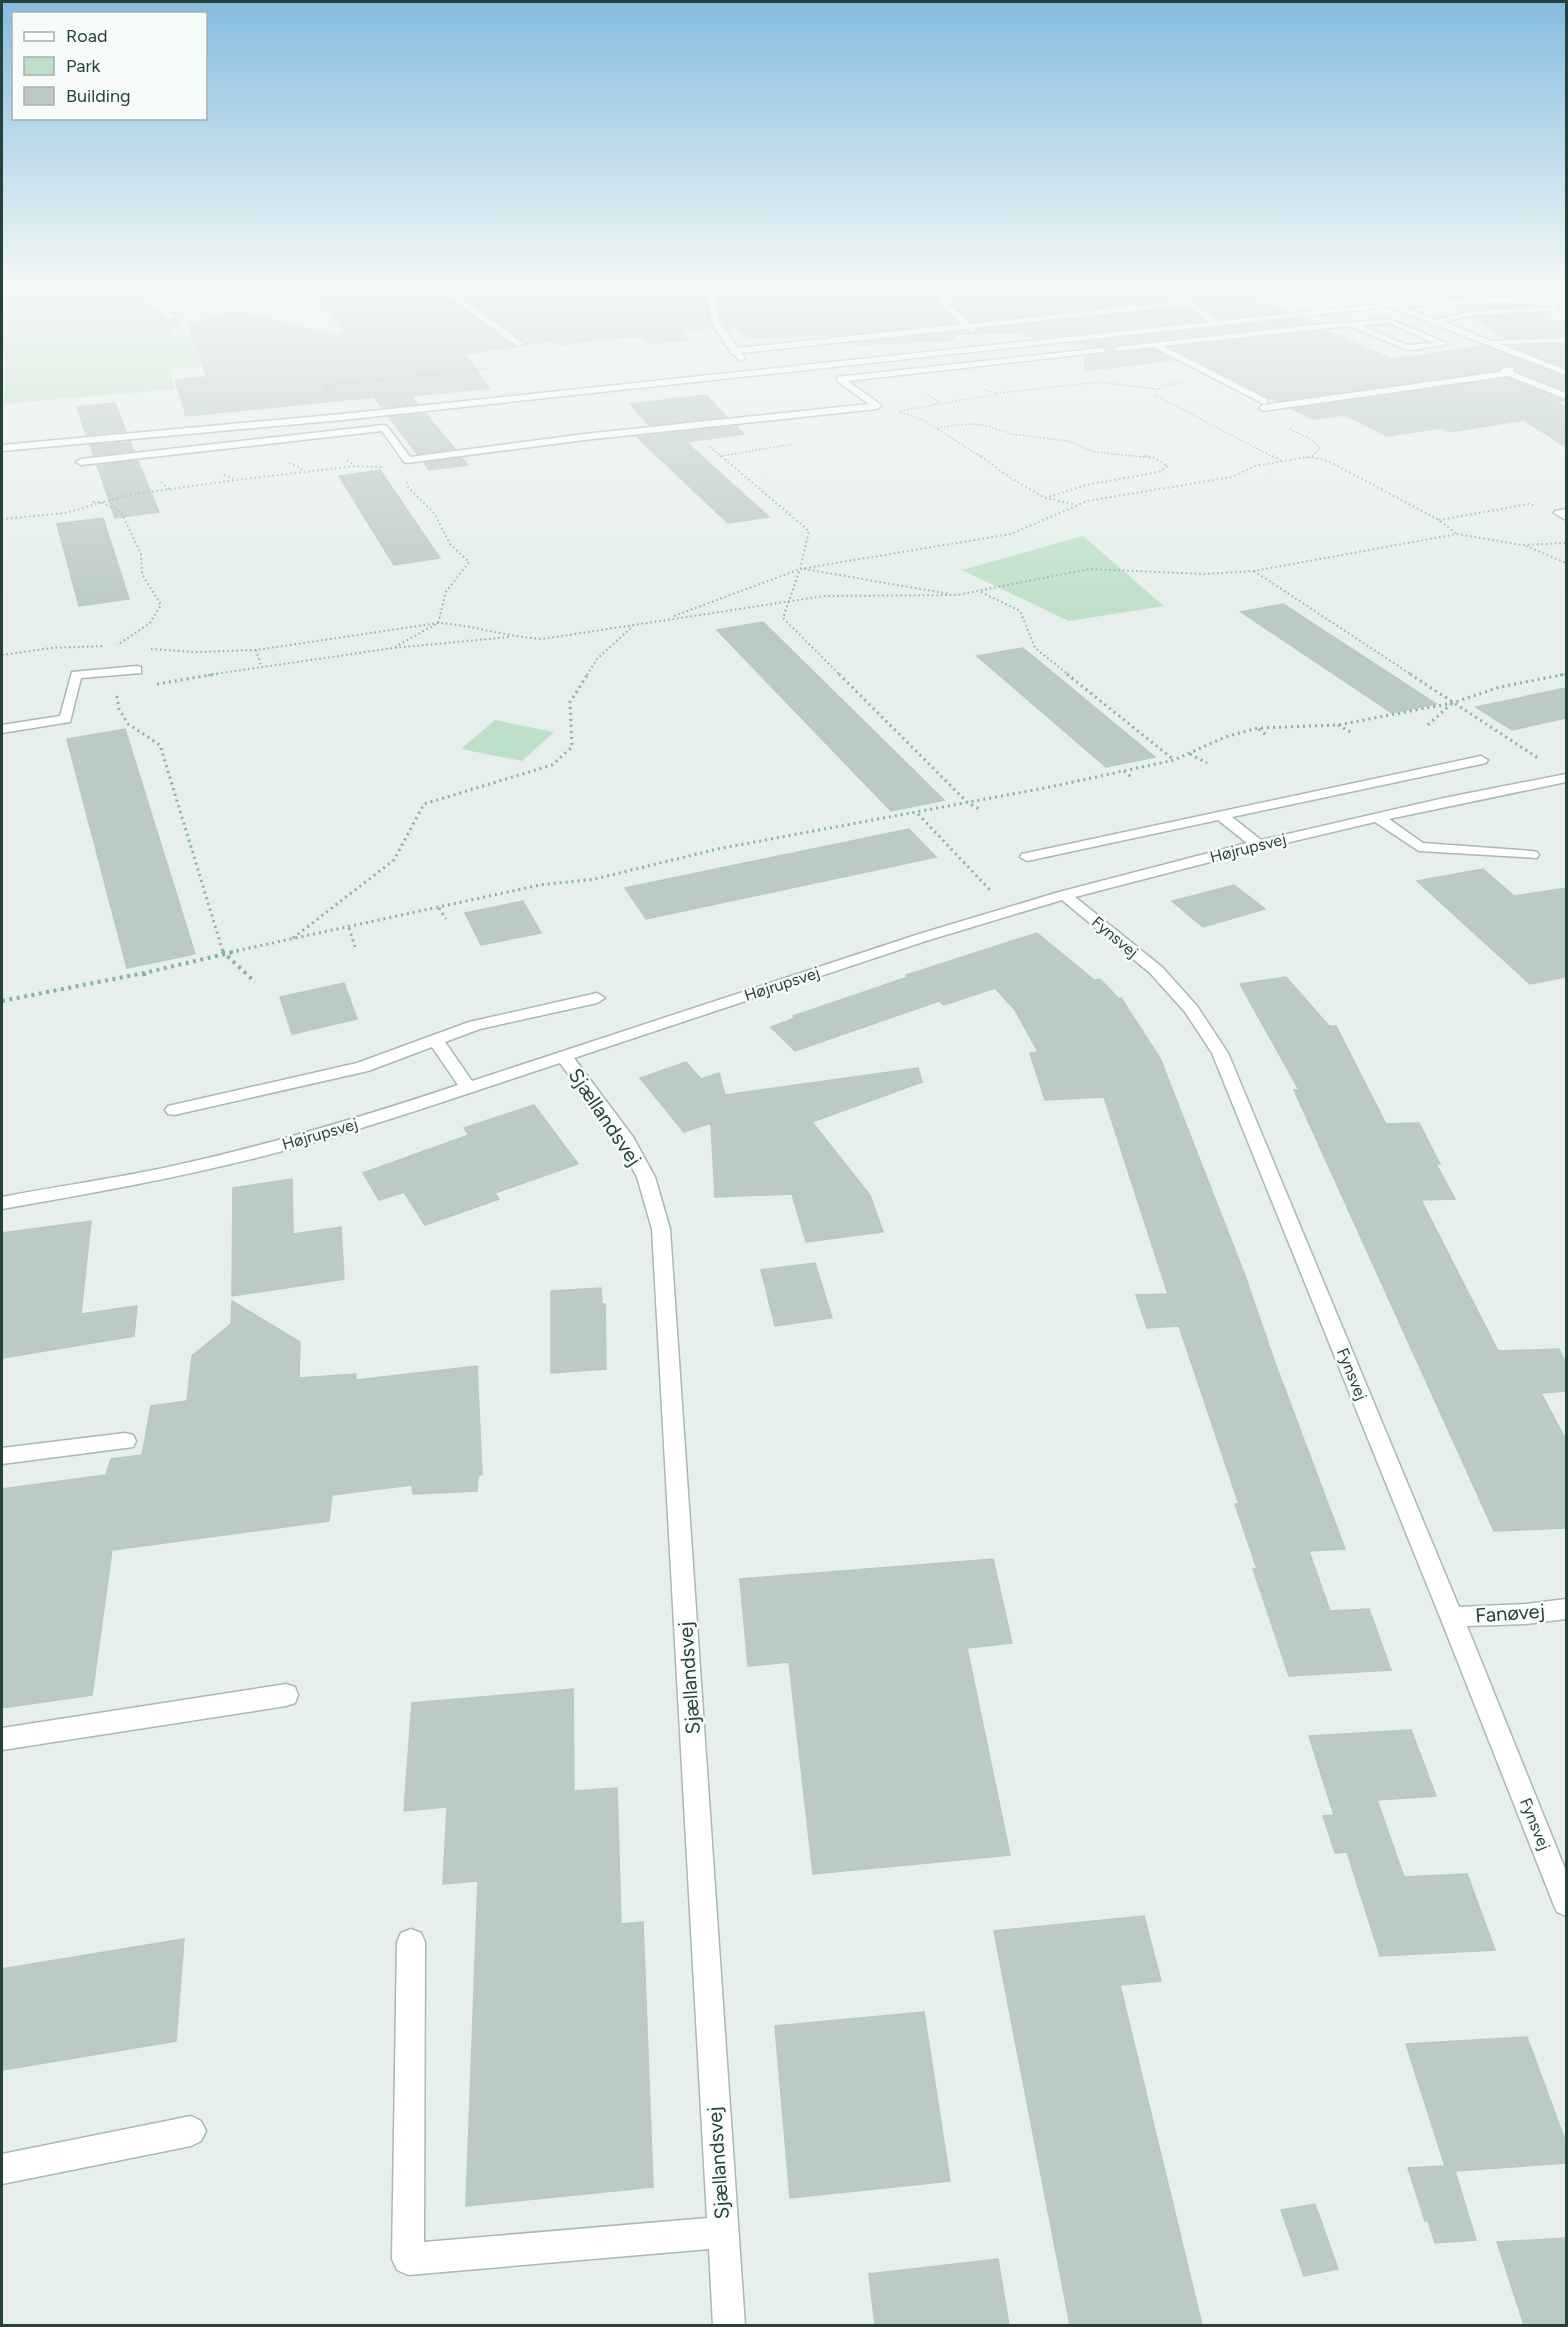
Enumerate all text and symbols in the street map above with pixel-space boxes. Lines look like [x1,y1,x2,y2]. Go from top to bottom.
legend [12,12,207,120]
text: Road [66,25,107,47]
text: Park [66,55,101,77]
text: Building [66,85,131,107]
street label: Højrupsvej [1208,829,1288,867]
street label: Fynsvej [1088,912,1142,962]
street label: Højrupsvej [742,963,822,1005]
street label: Sjællandsvej [563,1063,647,1171]
street label: Højrupsvej [280,1114,360,1154]
street label: Fynsvej [1333,1345,1371,1403]
street label: Fanøvej [1474,1599,1546,1627]
street label: Sjællandsvej [673,1621,705,1735]
street label: Fynsvej [1516,1795,1554,1853]
street label: Sjællandsvej [702,2106,734,2220]

